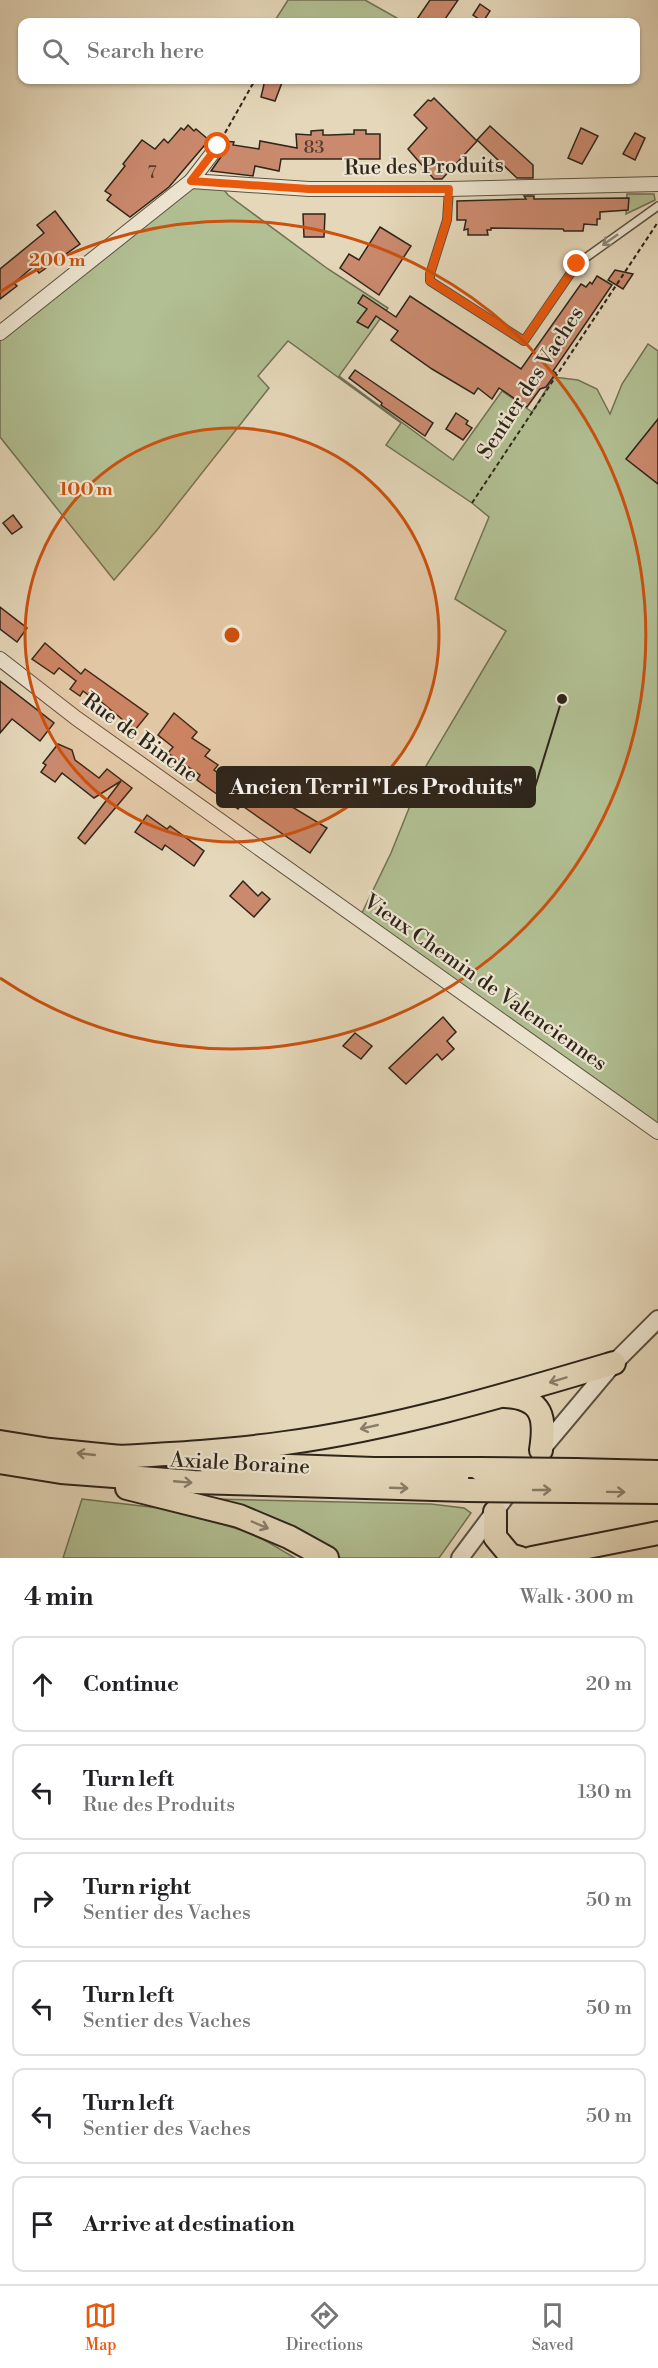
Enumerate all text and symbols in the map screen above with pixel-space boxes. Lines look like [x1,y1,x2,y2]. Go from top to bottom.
search box [18,18,640,84]
icon: search [39,35,72,68]
text: Search here [87,38,204,65]
route start [204,132,230,158]
house number: 83 [304,136,325,159]
street label: Rue des Produits [344,153,504,181]
house number: 7 [147,161,157,184]
one-way arrow [603,234,619,246]
text: 200 m [29,249,86,272]
route end [563,250,589,276]
street label: Sentier des Vaches [472,302,590,464]
text: 100 m [59,478,113,501]
centre of rings [222,625,242,645]
street label: Rue de Binche [77,687,203,789]
callout: Ancien Terril "Les Produits" [217,767,535,807]
text: Ancien Terril "Les Produits" [228,774,523,801]
street label: Vieux Chemin de Valenciennes [358,888,612,1077]
one-way arrow [549,1375,568,1386]
one-way arrow [359,1422,378,1434]
street label: Axiale Boraine [168,1447,311,1481]
one-way arrow [77,1448,97,1459]
one-way arrow [173,1476,193,1487]
one-way arrow [389,1483,409,1494]
one-way arrow [531,1485,551,1496]
one-way arrow [605,1486,625,1497]
one-way arrow [250,1520,268,1531]
text: 4 min [24,1581,94,1613]
text: Walk · 300 m [520,1585,634,1610]
icon: ahead [26,1668,59,1701]
text: Continue [83,1671,179,1698]
text: 20 m [586,1672,632,1697]
text: Turn left [83,1766,174,1793]
icon: left [26,1776,59,1809]
text: 130 m [577,1780,632,1805]
text: Rue des Produits [83,1793,235,1818]
text: Turn right [83,1874,191,1901]
icon: right [26,1884,59,1917]
text: 50 m [586,1888,632,1913]
text: Sentier des Vaches [83,1901,251,1926]
text: Turn left [83,1982,174,2009]
icon: left [26,1992,59,2025]
text: 50 m [586,1996,632,2021]
text: Sentier des Vaches [83,2009,251,2034]
text: Turn left [83,2090,174,2117]
icon: left [26,2100,59,2133]
text: 50 m [586,2104,632,2129]
text: Sentier des Vaches [83,2117,251,2142]
icon: arrive [26,2208,59,2241]
text: Arrive at destination [83,2211,295,2238]
tab: Map [84,2299,117,2355]
tab: Directions [286,2299,363,2355]
tab: Saved [532,2299,574,2355]

